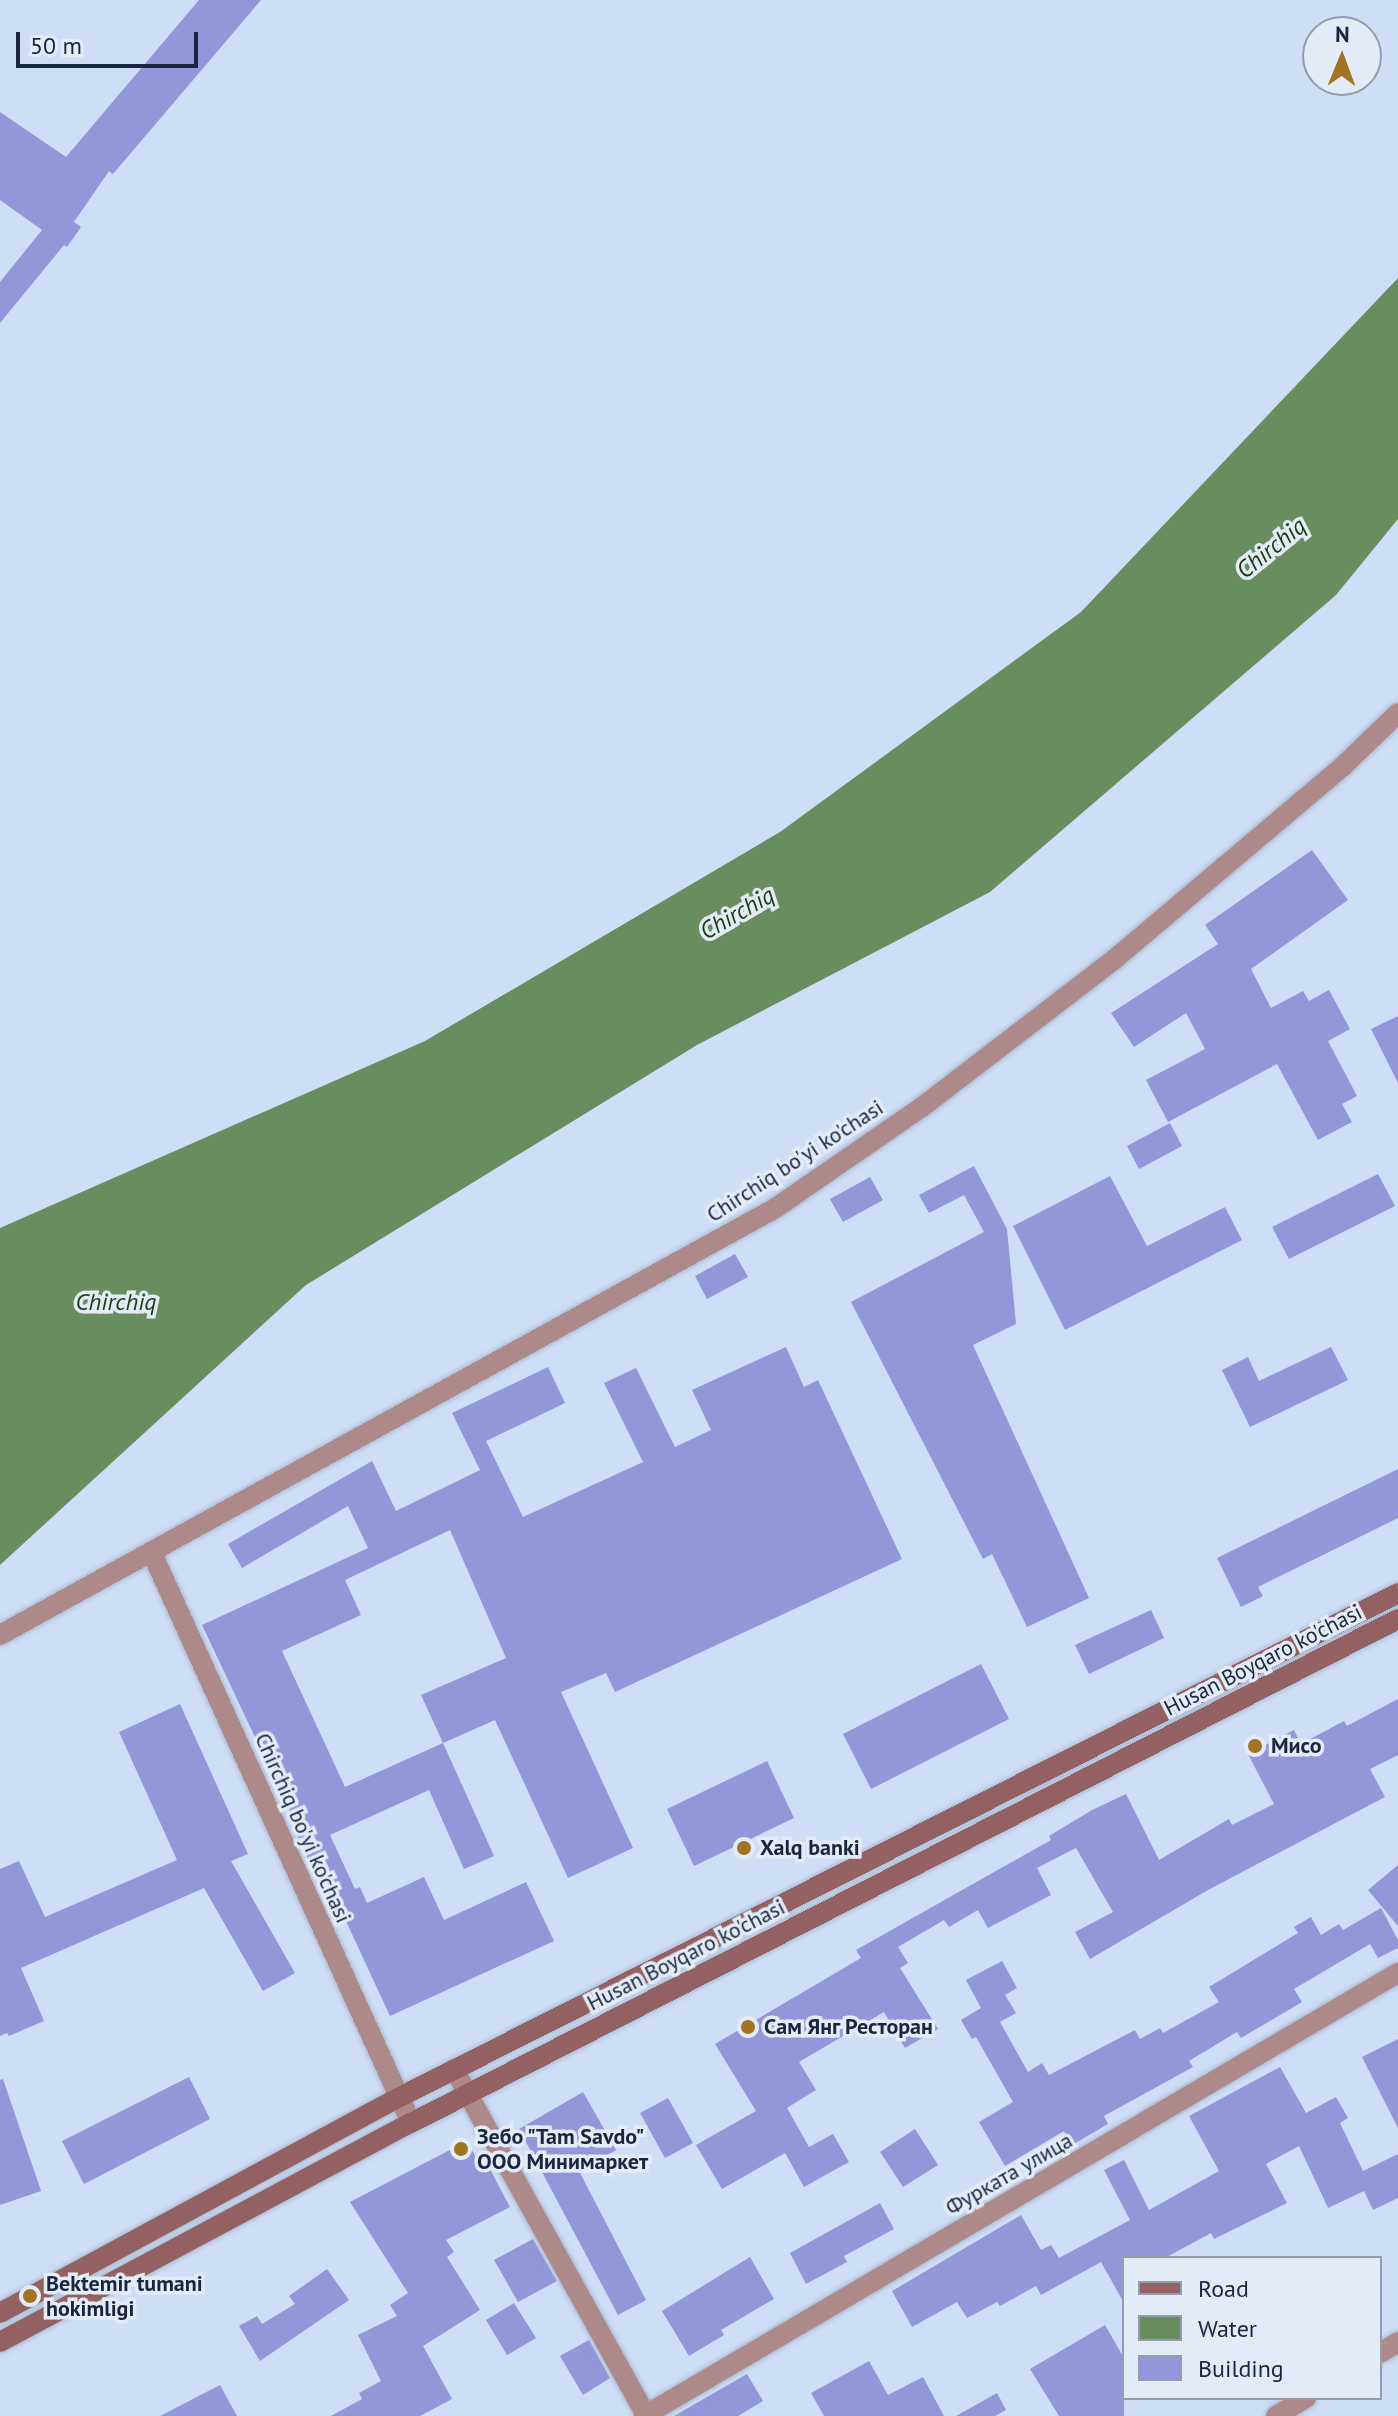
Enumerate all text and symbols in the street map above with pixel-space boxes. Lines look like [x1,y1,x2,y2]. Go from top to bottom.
scale bar [20,16,202,66]
north arrow [1302,16,1382,96]
text: N [1335,20,1350,48]
text: 50 m [30,30,82,61]
water label: Chirchiq [1231,511,1311,585]
water label: Chirchiq [695,880,779,946]
street label: Chirchiq bo'yi ko'chasi [702,1094,888,1228]
water label: Chirchiq [76,1288,156,1316]
street label: Husan Boyqaro ko'chasi [1160,1599,1366,1721]
street label: Chirchiq bo'yi ko'chasi [249,1729,357,1927]
place label: Мисо [1271,1733,1322,1759]
marker: Мисо [1246,1737,1264,1755]
place label: Xalq banki [760,1835,860,1861]
marker: Xalq banki [735,1839,753,1857]
street label: Husan Boyqaro ko'chasi [583,1894,789,2016]
place label: Сам Янг Ресторан [764,2014,934,2040]
marker: Сам Янг Ресторан [739,2018,757,2036]
place label: Зебо "Tam Savdo" ООО Минимаркет [477,2123,648,2174]
street label: Фурката улица [941,2127,1077,2221]
marker: Зебо "Tam Savdo" ООО Минимаркет [452,2140,470,2158]
legend [1122,2256,1382,2400]
place label: Bektemir tumani hokimligi [46,2270,203,2322]
text: Road [1198,2273,1249,2304]
marker: Bektemir tumani hokimligi [21,2287,39,2305]
text: Water [1198,2313,1257,2344]
text: Building [1198,2353,1284,2384]

